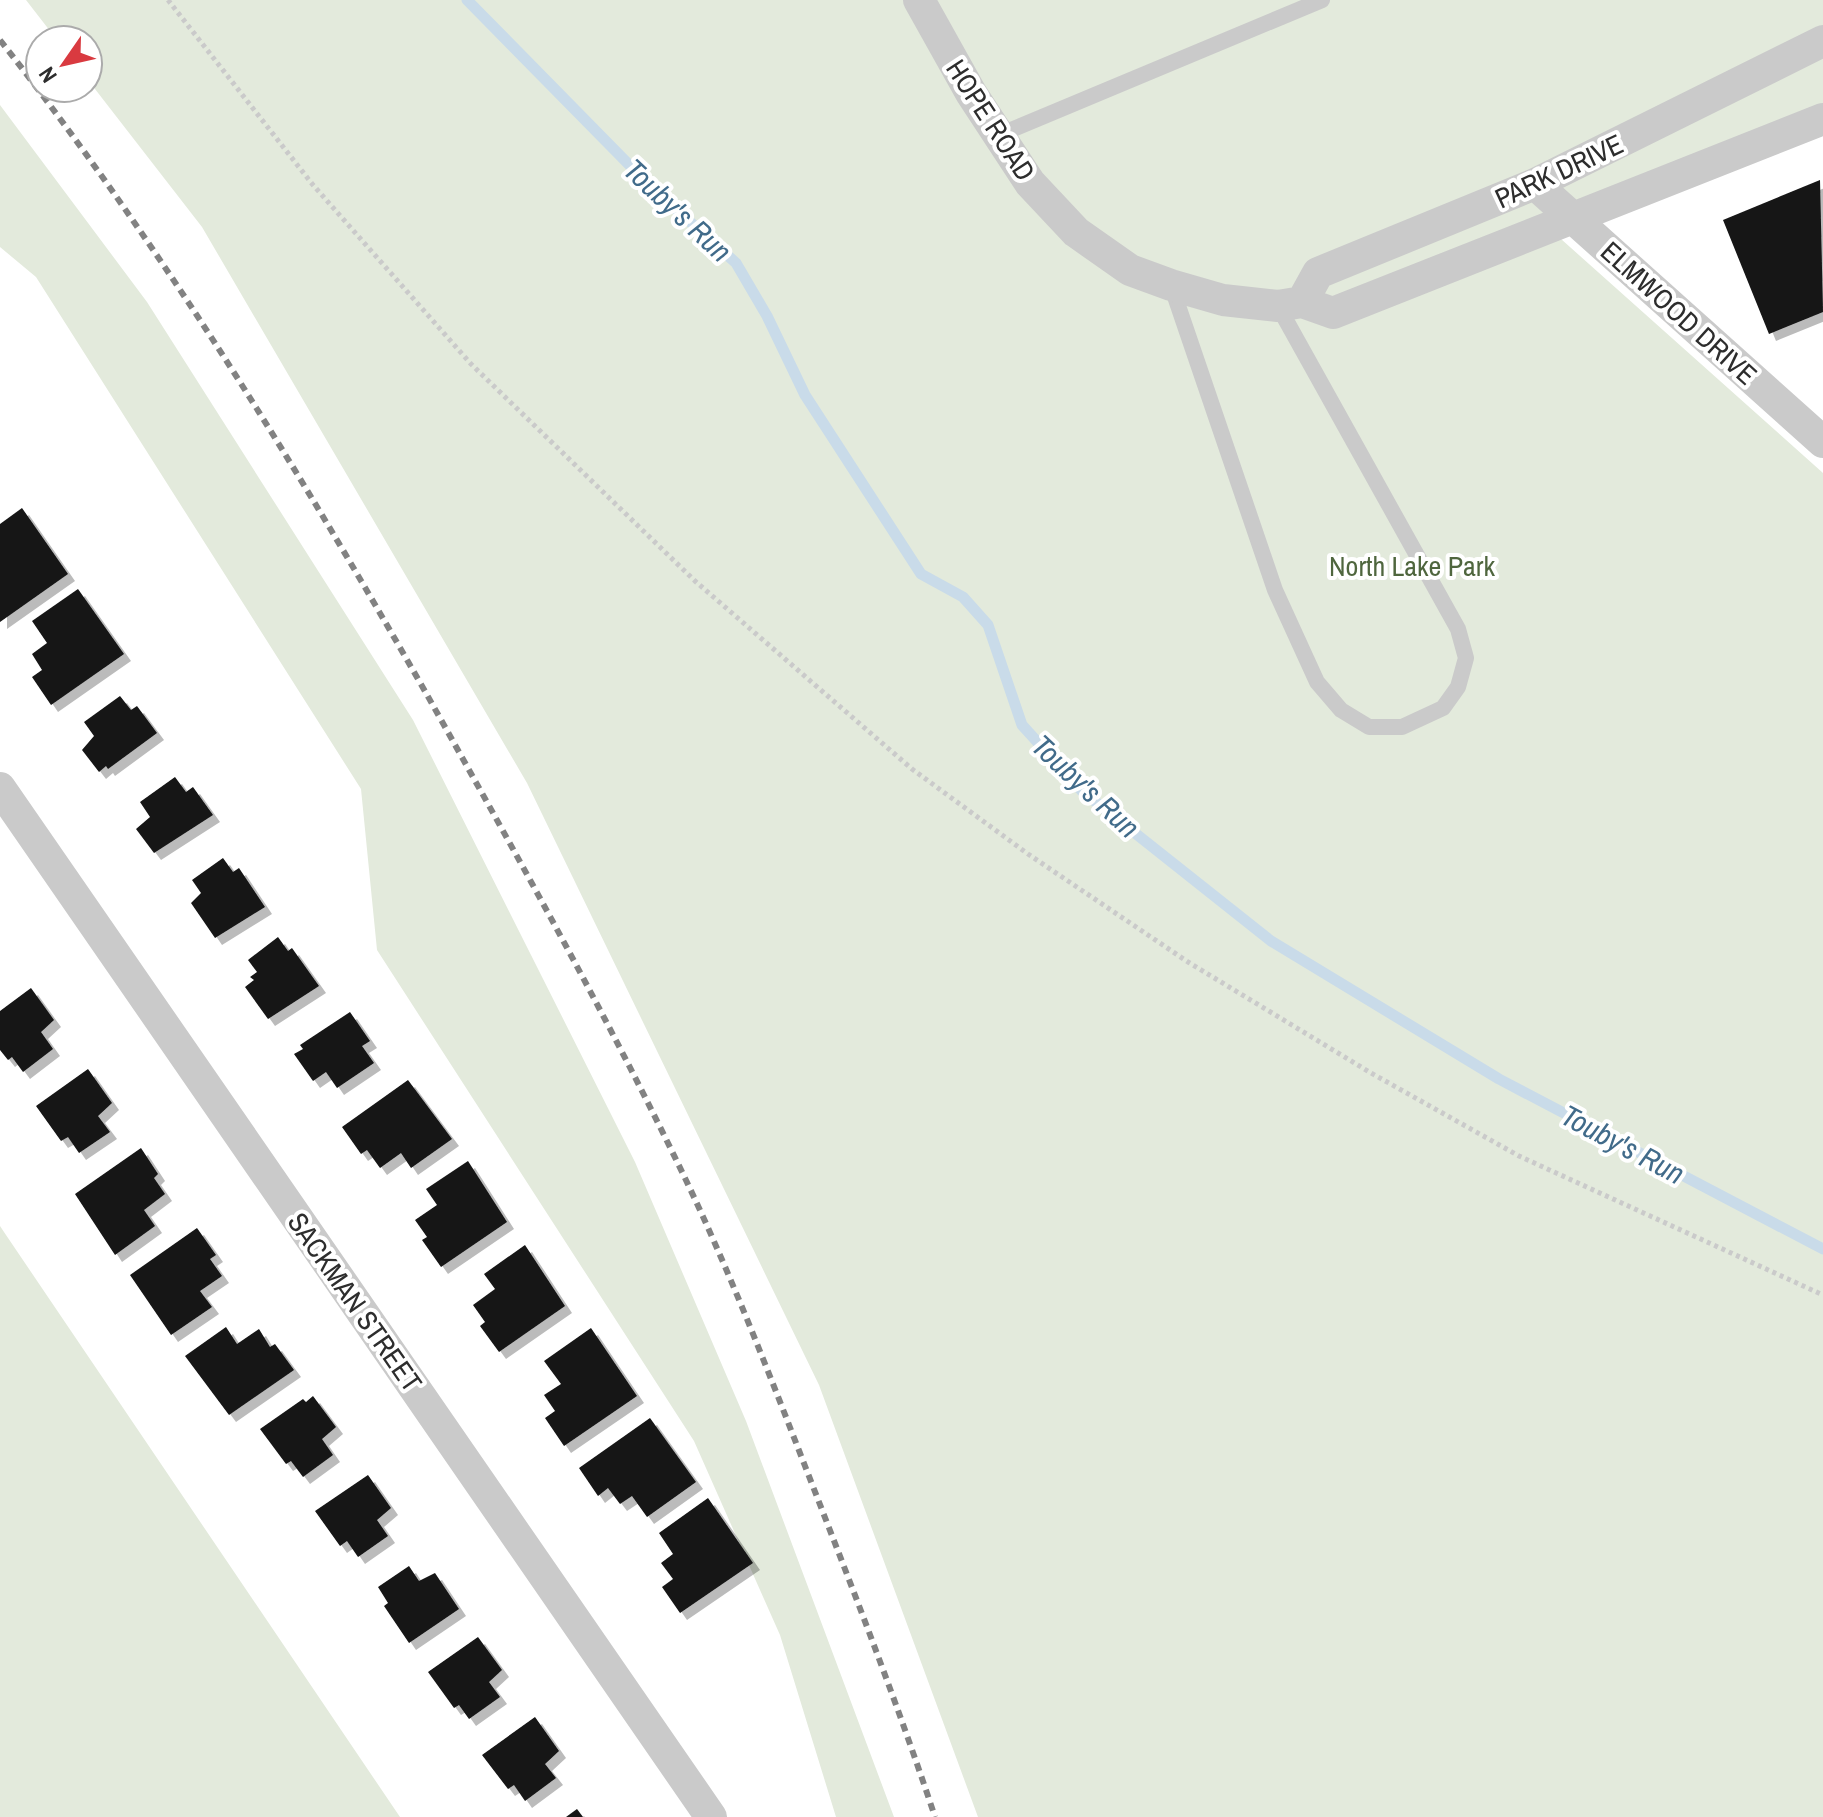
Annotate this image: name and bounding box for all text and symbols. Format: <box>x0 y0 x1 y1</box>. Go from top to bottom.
north arrow <box>24 24 104 104</box>
street label: HOPE ROAD <box>938 52 1044 188</box>
text: N <box>31 61 63 89</box>
street label: PARK DRIVE <box>1489 125 1629 217</box>
water label: Touby's Run <box>615 150 741 270</box>
street label: ELMWOOD DRIVE <box>1593 233 1765 393</box>
park label: North Lake Park <box>1329 547 1495 585</box>
water label: Touby's Run <box>1023 726 1149 846</box>
water label: Touby's Run <box>1554 1095 1692 1193</box>
street label: SACKMAN STREET <box>279 1205 431 1399</box>

